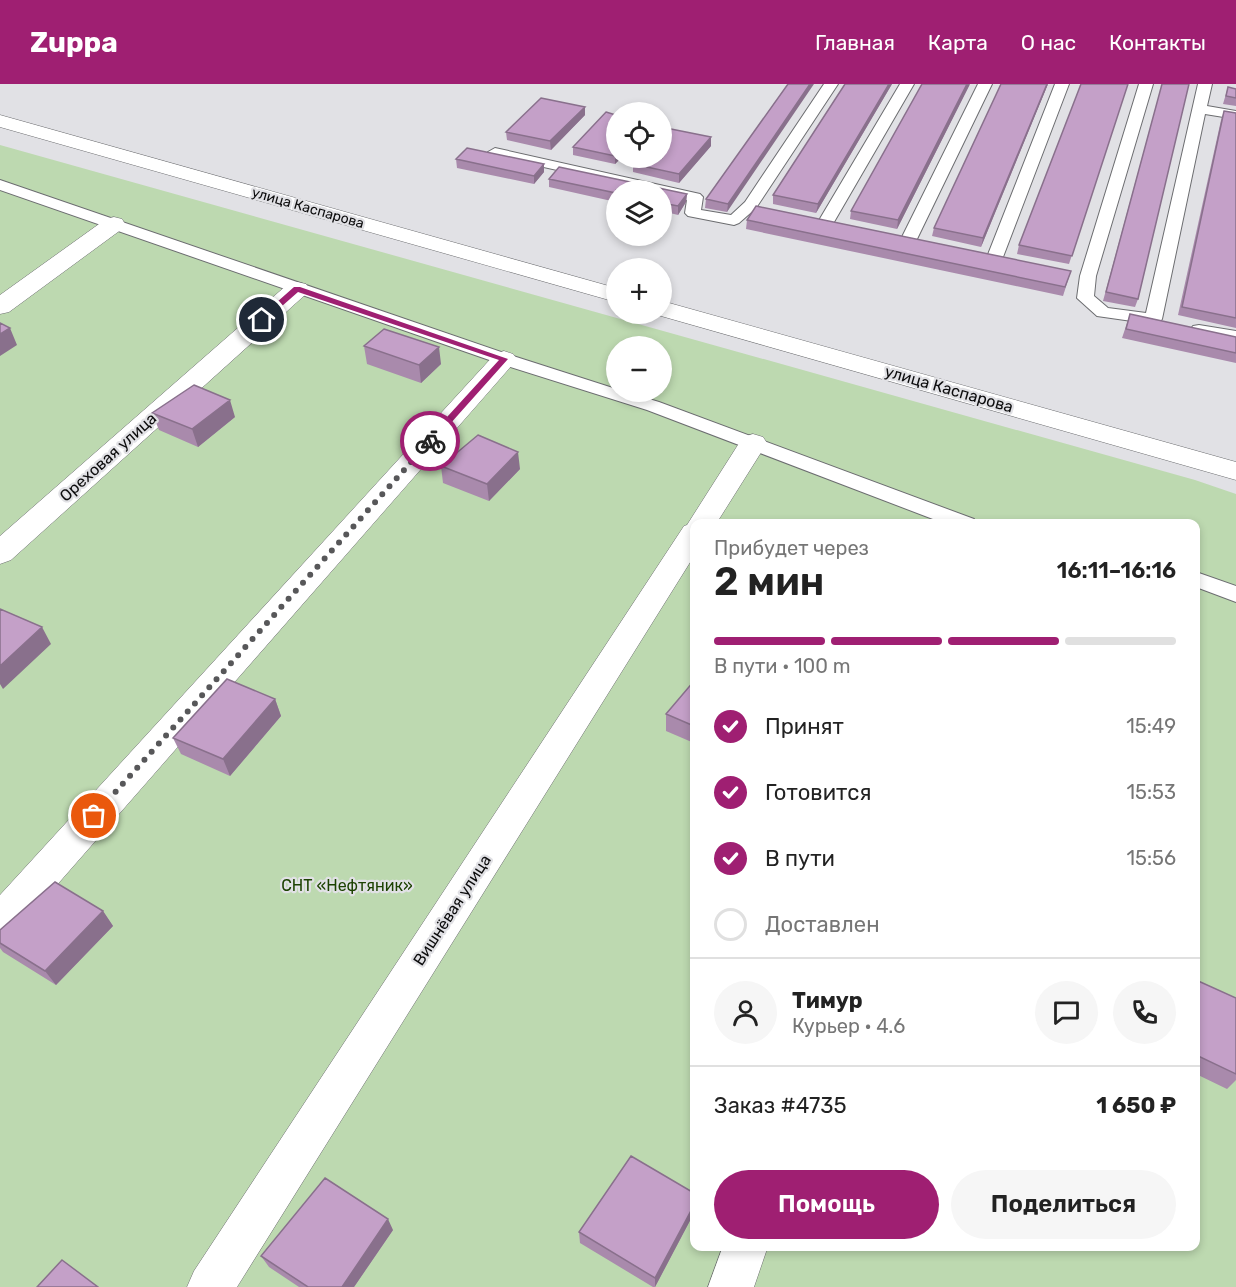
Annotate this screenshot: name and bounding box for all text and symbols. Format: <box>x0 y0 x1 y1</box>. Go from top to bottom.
text: Zuppa <box>30 26 118 59</box>
text: Главная <box>815 30 895 55</box>
text: Карта <box>928 30 988 55</box>
text: О нас <box>1021 30 1076 55</box>
text: Контакты <box>1109 30 1206 55</box>
map controls <box>606 102 672 402</box>
button: locate <box>606 102 672 168</box>
button: layers <box>606 180 672 246</box>
street label: улица Каспарова <box>250 184 366 232</box>
button: + <box>606 258 672 324</box>
pin <box>236 294 287 345</box>
icon: home <box>245 303 278 336</box>
button: − <box>606 336 672 402</box>
street label: улица Каспарова <box>883 362 1015 416</box>
street label: Ореховая улица <box>56 409 160 505</box>
courier <box>400 411 460 471</box>
icon: bike <box>414 425 447 458</box>
text: Прибудет через <box>714 536 869 560</box>
text: 16:11–16:16 <box>1057 557 1176 584</box>
text: 2 мин <box>714 559 824 605</box>
text: В пути · 100 m <box>714 654 851 678</box>
icon: check <box>714 710 747 743</box>
text: Принят <box>765 713 844 740</box>
text: 15:49 <box>1126 714 1176 738</box>
icon: check <box>714 776 747 809</box>
text: Готовится <box>765 779 871 806</box>
text: 15:53 <box>1127 780 1176 804</box>
pin <box>68 790 119 841</box>
icon: bag <box>77 799 110 832</box>
icon: check <box>714 842 747 875</box>
text: В пути <box>765 845 835 872</box>
text: 15:56 <box>1127 846 1176 870</box>
street label: Вишнёвая улица <box>409 851 495 969</box>
park label: СНТ «Нефтяник» <box>281 876 413 895</box>
text: Доставлен <box>765 911 880 938</box>
button: person <box>714 981 777 1044</box>
button: chat <box>1035 981 1098 1044</box>
button: phone <box>1113 981 1176 1044</box>
text: Тимур <box>792 987 863 1014</box>
text: Курьер · 4.6 <box>792 1014 905 1038</box>
text: Заказ #4735 <box>714 1092 847 1119</box>
text: 1 650 ₽ <box>1096 1092 1176 1119</box>
button: Помощь <box>714 1170 939 1239</box>
button: Поделиться <box>951 1170 1176 1239</box>

